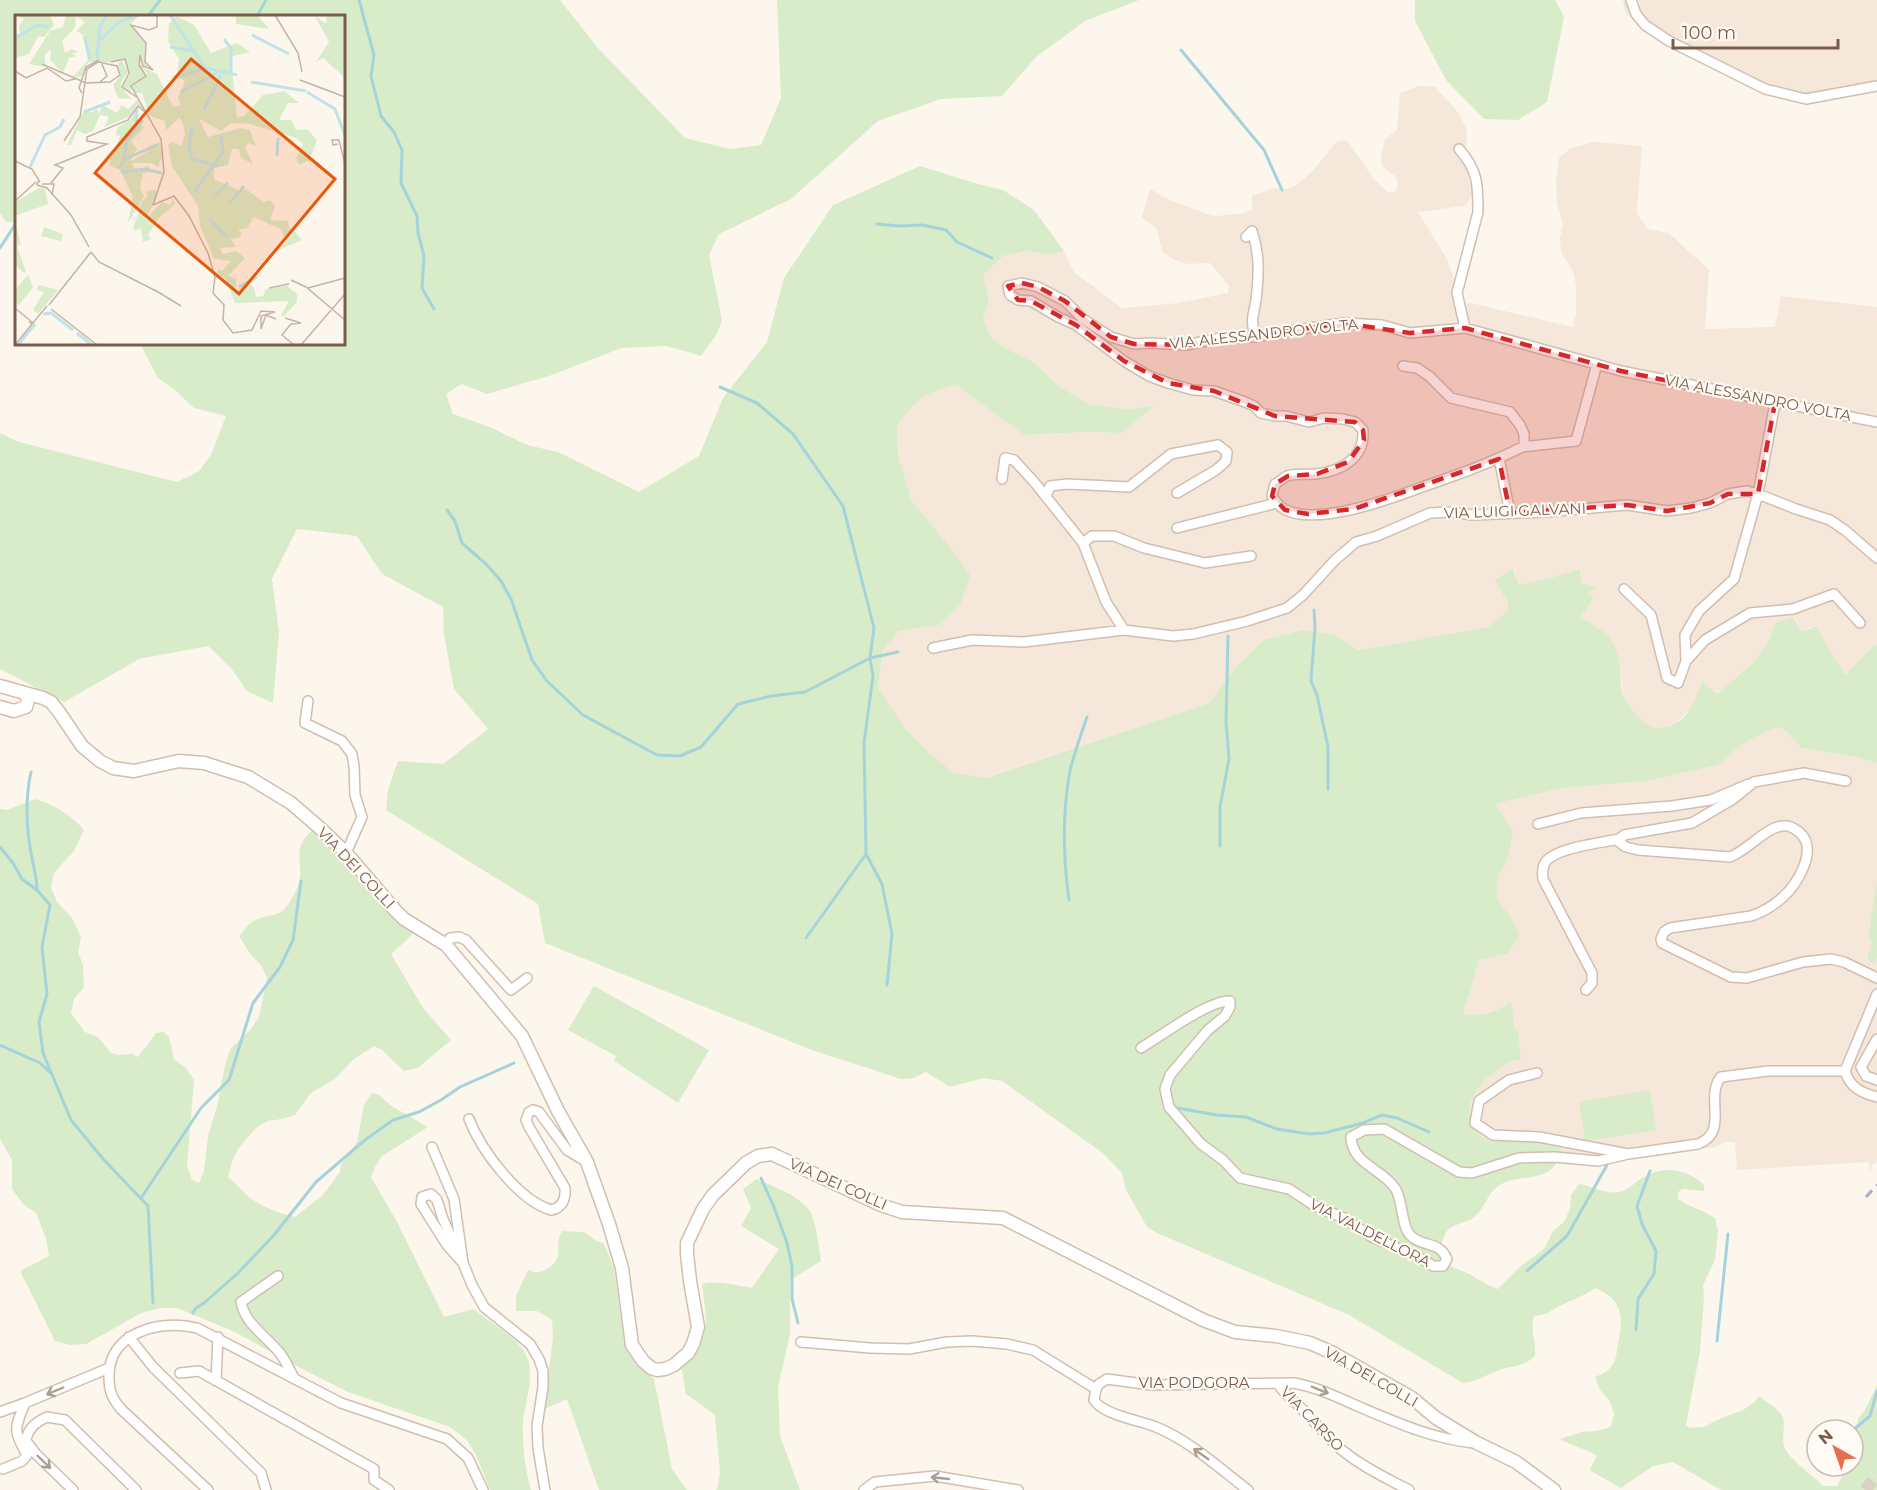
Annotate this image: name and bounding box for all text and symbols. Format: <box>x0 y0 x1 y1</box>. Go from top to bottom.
scale bar <box>1673 12 1838 50</box>
inset map <box>15 15 345 345</box>
text: 100 m <box>1682 22 1736 44</box>
street label: VIA ALESSANDRO VOLTA <box>1169 314 1359 353</box>
street label: VIA ALESSANDRO VOLTA <box>1663 370 1853 425</box>
street label: VIA LUIGI GALVANI <box>1444 499 1586 522</box>
street label: VIA DEI COLLI <box>314 823 399 913</box>
street label: VIA DEI COLLI <box>786 1153 890 1214</box>
street label: VIA VALDELLORA <box>1307 1194 1434 1271</box>
street label: VIA DEI COLLI <box>1321 1342 1422 1411</box>
street label: VIA PODGORA <box>1139 1373 1250 1392</box>
street label: VIA CARSO <box>1277 1382 1348 1455</box>
one-way arrow <box>1310 1385 1329 1396</box>
one-way arrow <box>46 1386 65 1397</box>
north arrow <box>1805 1418 1865 1478</box>
text: N <box>1815 1425 1837 1448</box>
one-way arrow <box>1194 1448 1210 1461</box>
one-way arrow <box>37 1454 52 1469</box>
one-way arrow <box>931 1472 950 1483</box>

